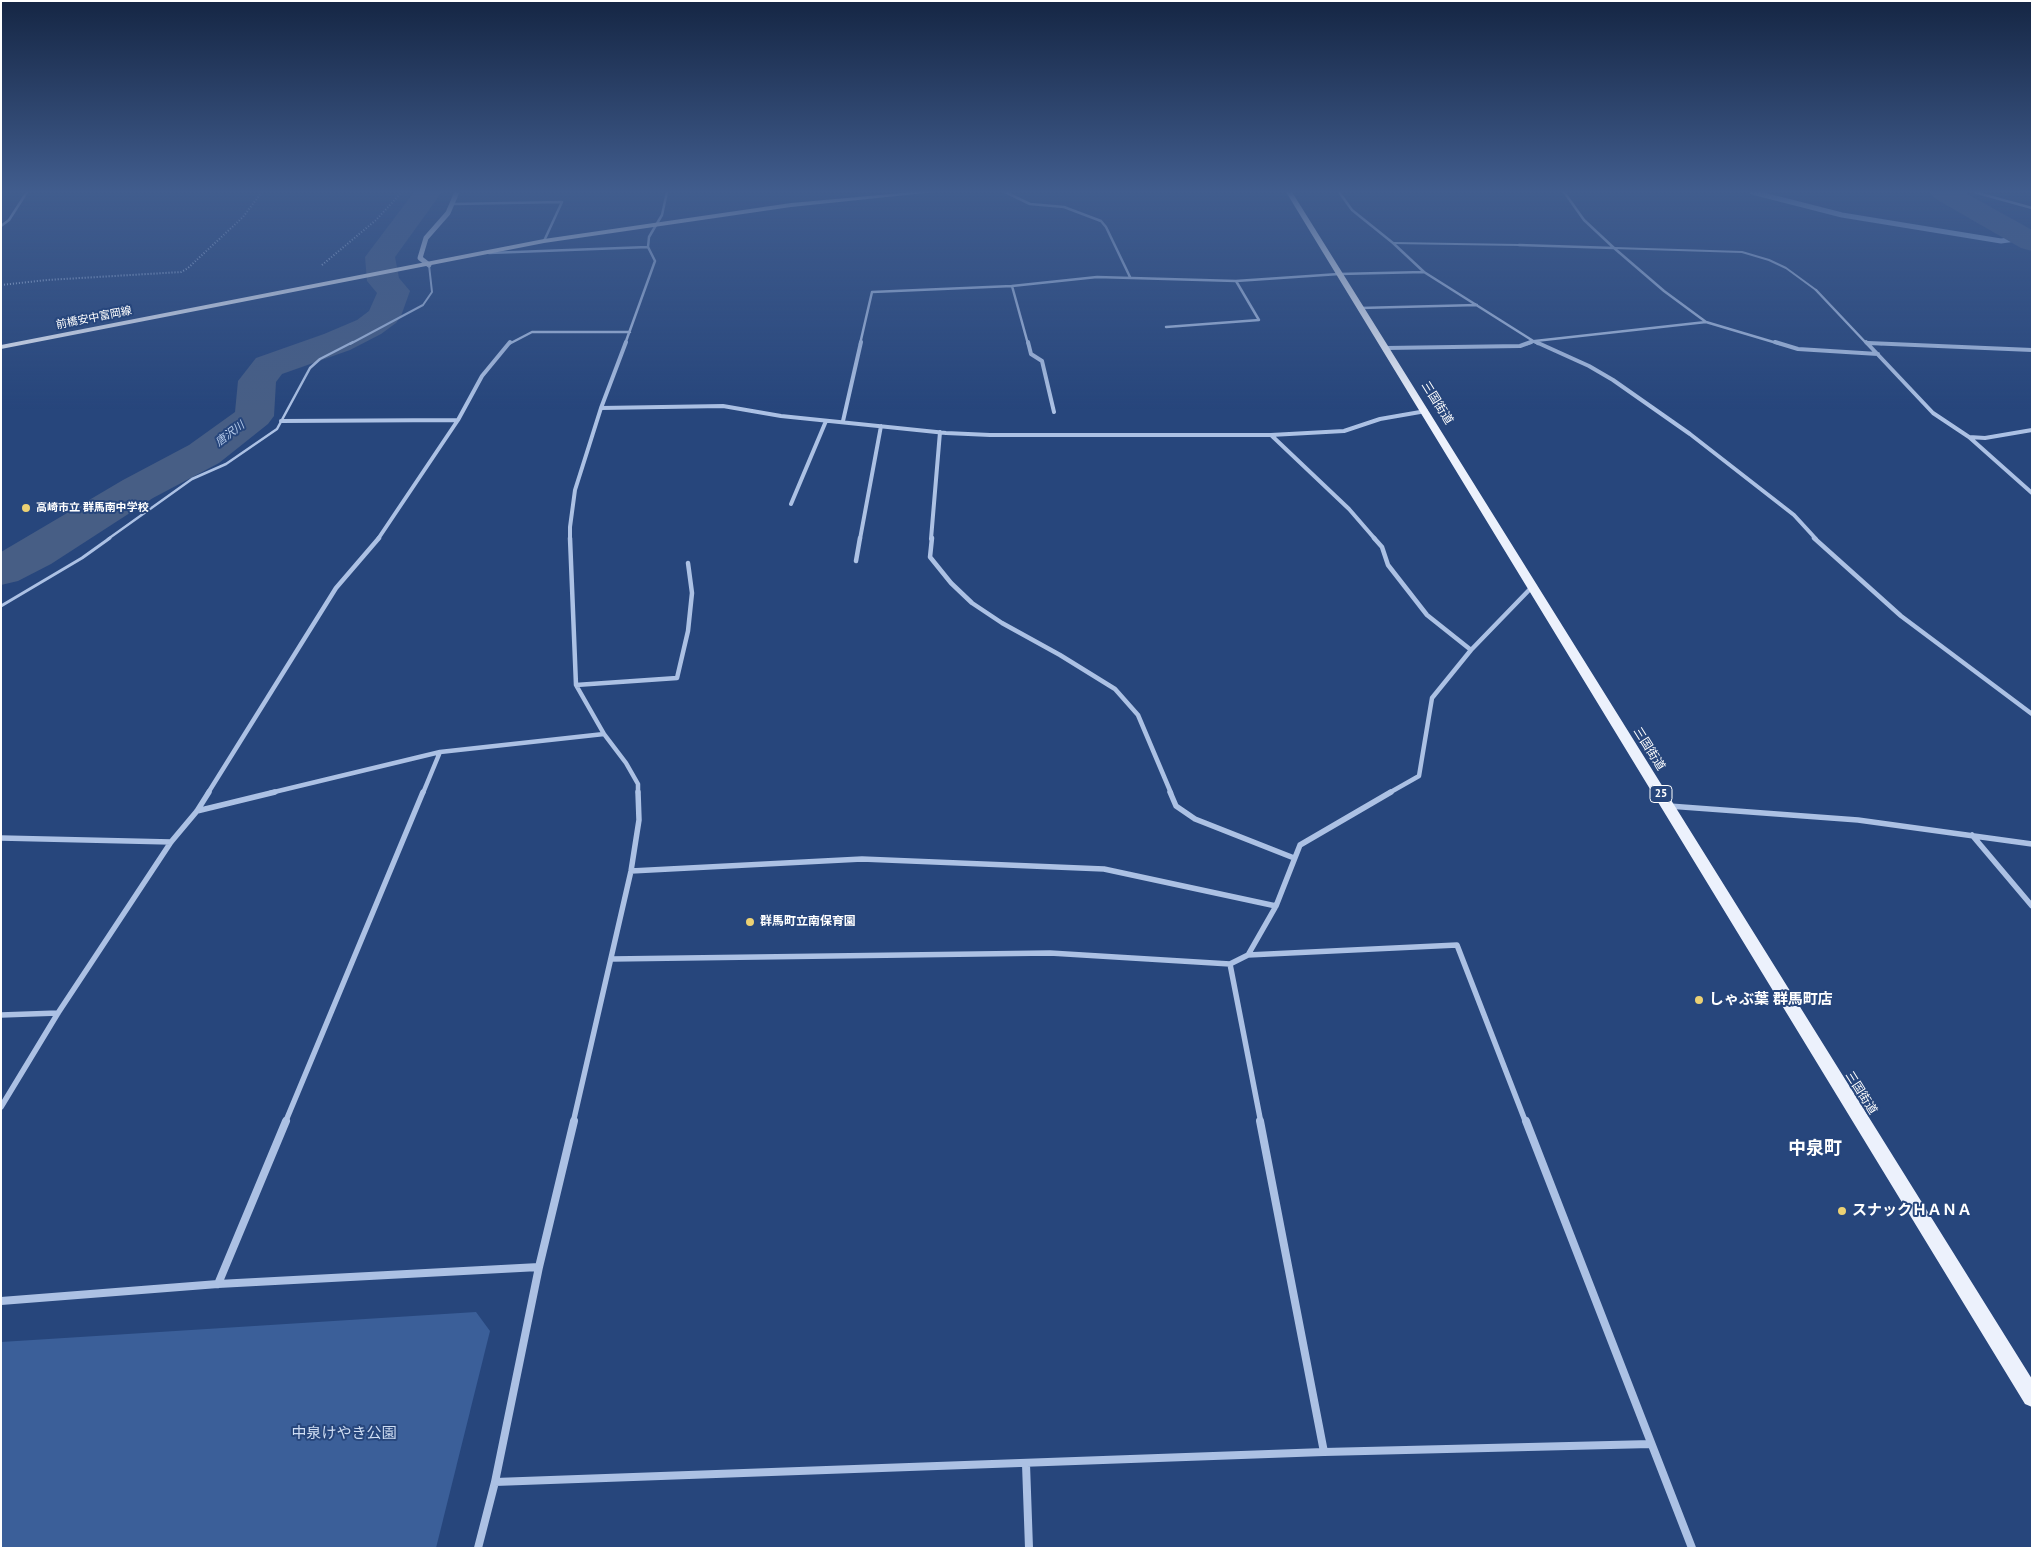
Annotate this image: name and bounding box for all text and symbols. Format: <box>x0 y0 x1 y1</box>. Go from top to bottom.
street label: 前橋安中富岡線 <box>55 304 133 332</box>
street label: 三国街道 <box>1418 379 1456 427</box>
water label: 唐沢川 <box>213 419 247 449</box>
place label: 高崎市立 群馬南中学校 <box>36 501 149 515</box>
marker: 高崎市立 群馬南中学校 <box>20 502 32 514</box>
street label: 三国街道 <box>1630 725 1668 773</box>
road number: 25 <box>1650 786 1672 802</box>
place label: 群馬町立南保育園 <box>760 915 856 929</box>
marker: 群馬町立南保育園 <box>744 916 756 928</box>
place label: しゃぶ葉 群馬町店 <box>1709 991 1833 1009</box>
marker: しゃぶ葉 群馬町店 <box>1693 994 1705 1006</box>
street label: 三国街道 <box>1842 1069 1880 1117</box>
district label: 中泉町 <box>1788 1138 1842 1160</box>
place label: スナックＨＡＮＡ <box>1852 1202 1972 1220</box>
marker: スナックＨＡＮＡ <box>1836 1205 1848 1217</box>
park label: 中泉けやき公園 <box>292 1425 396 1443</box>

